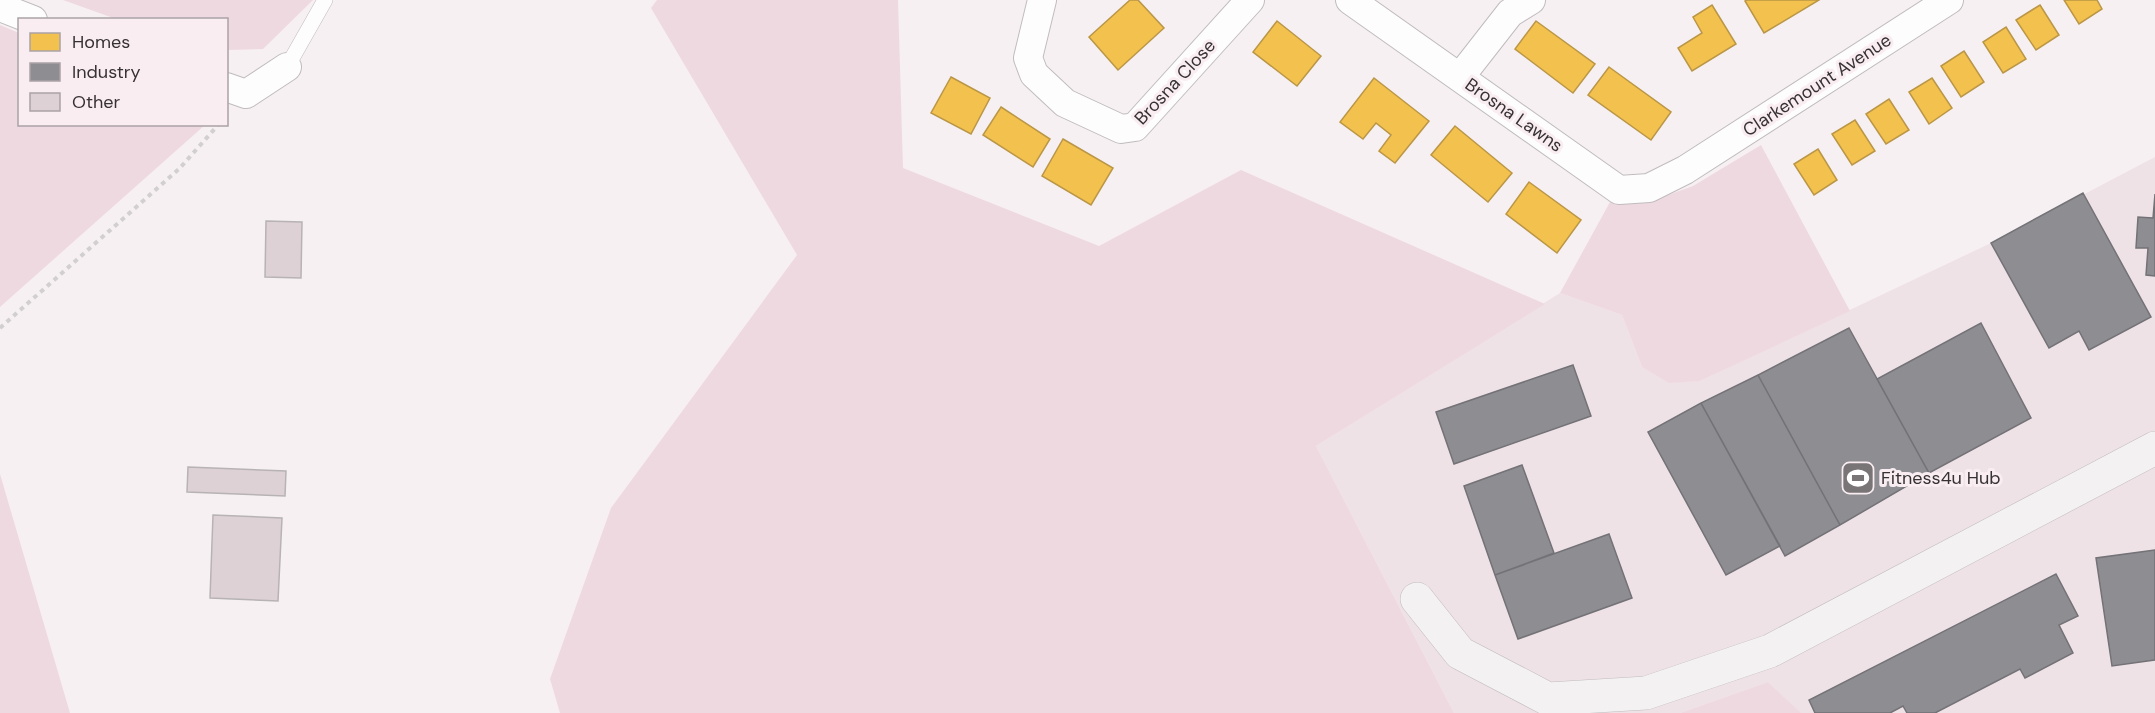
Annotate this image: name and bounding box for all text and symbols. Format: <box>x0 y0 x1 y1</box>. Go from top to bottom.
legend <box>18 18 228 126</box>
street label: Clarkemount Avenue <box>1738 28 1896 142</box>
text: Homes <box>72 30 130 54</box>
street label: Brosna Close <box>1129 34 1221 130</box>
text: Industry <box>72 60 141 84</box>
street label: Brosna Lawns <box>1460 72 1568 158</box>
text: Other <box>72 90 121 114</box>
sports icon: Fitness4u Hub <box>1840 460 1876 496</box>
place label: Fitness4u Hub <box>1881 466 2001 490</box>

